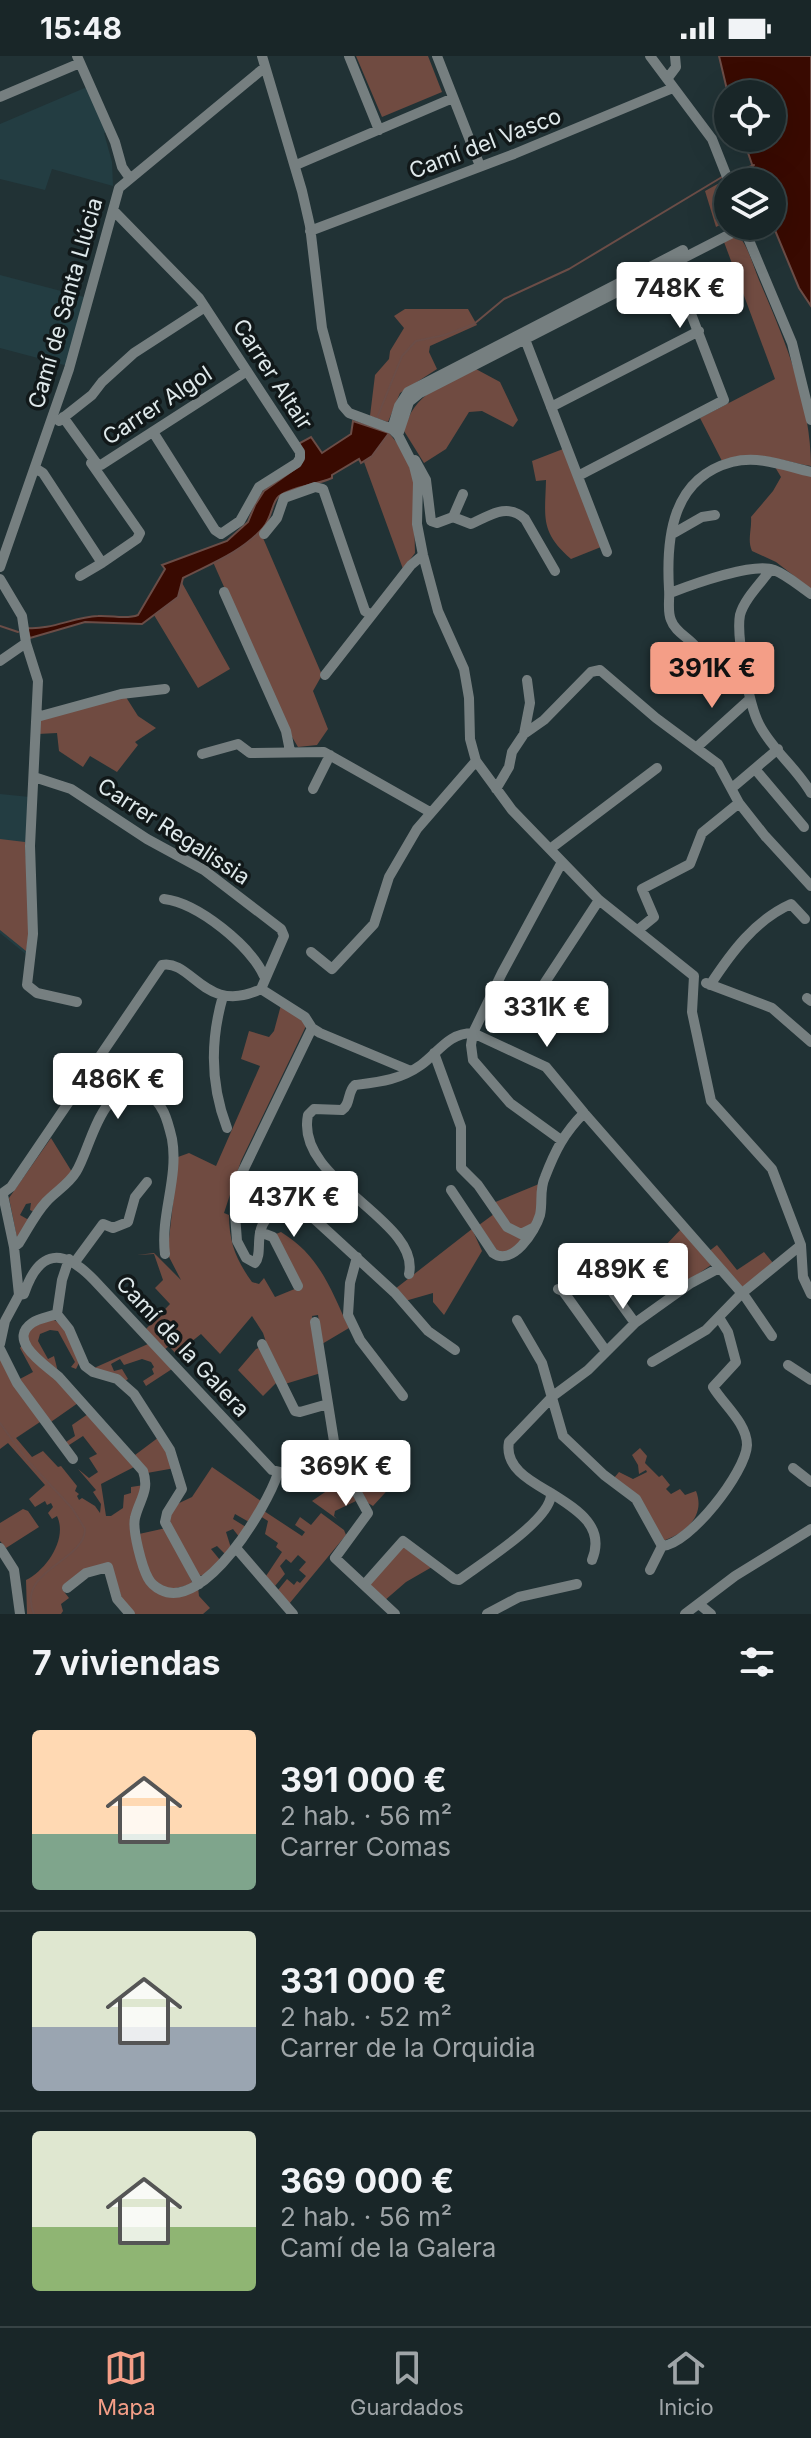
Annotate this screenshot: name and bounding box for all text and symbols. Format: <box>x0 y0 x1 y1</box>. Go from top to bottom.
text: 15:48 <box>40 10 122 46</box>
map controls <box>714 80 786 240</box>
button: locate <box>714 80 786 152</box>
street label: Camí del Vasco <box>405 102 565 184</box>
button: layers <box>714 168 786 240</box>
street label: Camí de Santa Llúcia <box>22 195 108 411</box>
pin: 748K € <box>615 262 745 330</box>
text: 748K € <box>635 272 725 303</box>
street label: Carrer Altair <box>228 314 318 434</box>
street label: Carrer Algol <box>98 360 216 450</box>
pin: 391K € <box>647 642 777 710</box>
text: 391K € <box>668 652 756 683</box>
street label: Carrer Regalissia <box>93 772 255 890</box>
pin: 331K € <box>482 981 612 1049</box>
text: 331K € <box>503 991 591 1022</box>
pin: 486K € <box>53 1053 183 1121</box>
text: 486K € <box>71 1063 165 1094</box>
pin: 437K € <box>229 1171 359 1239</box>
text: 437K € <box>248 1181 340 1212</box>
pin: 489K € <box>558 1243 688 1311</box>
text: 489K € <box>576 1253 670 1284</box>
street label: Camí de la Galera <box>111 1270 255 1422</box>
pin: 369K € <box>281 1440 411 1508</box>
text: 369K € <box>299 1450 393 1481</box>
icon: filters <box>735 1640 779 1684</box>
text: 7 viviendas <box>32 1642 221 1683</box>
text: 391 000 € <box>280 1759 447 1800</box>
icon: home <box>96 1762 192 1858</box>
text: 2 hab. · 56 m² <box>280 1800 452 1831</box>
text: Carrer Comas <box>280 1831 451 1862</box>
text: 331 000 € <box>280 1960 447 2001</box>
icon: home <box>96 1963 192 2059</box>
text: 2 hab. · 52 m² <box>280 2001 452 2032</box>
text: Carrer de la Orquidia <box>280 2032 536 2063</box>
text: 369 000 € <box>280 2160 454 2201</box>
icon: home <box>96 2163 192 2259</box>
text: 2 hab. · 56 m² <box>280 2201 452 2232</box>
text: Camí de la Galera <box>280 2232 496 2263</box>
tab: Mapa <box>97 2346 156 2420</box>
tab: Guardados <box>350 2346 464 2420</box>
tab: Inicio <box>658 2346 714 2420</box>

